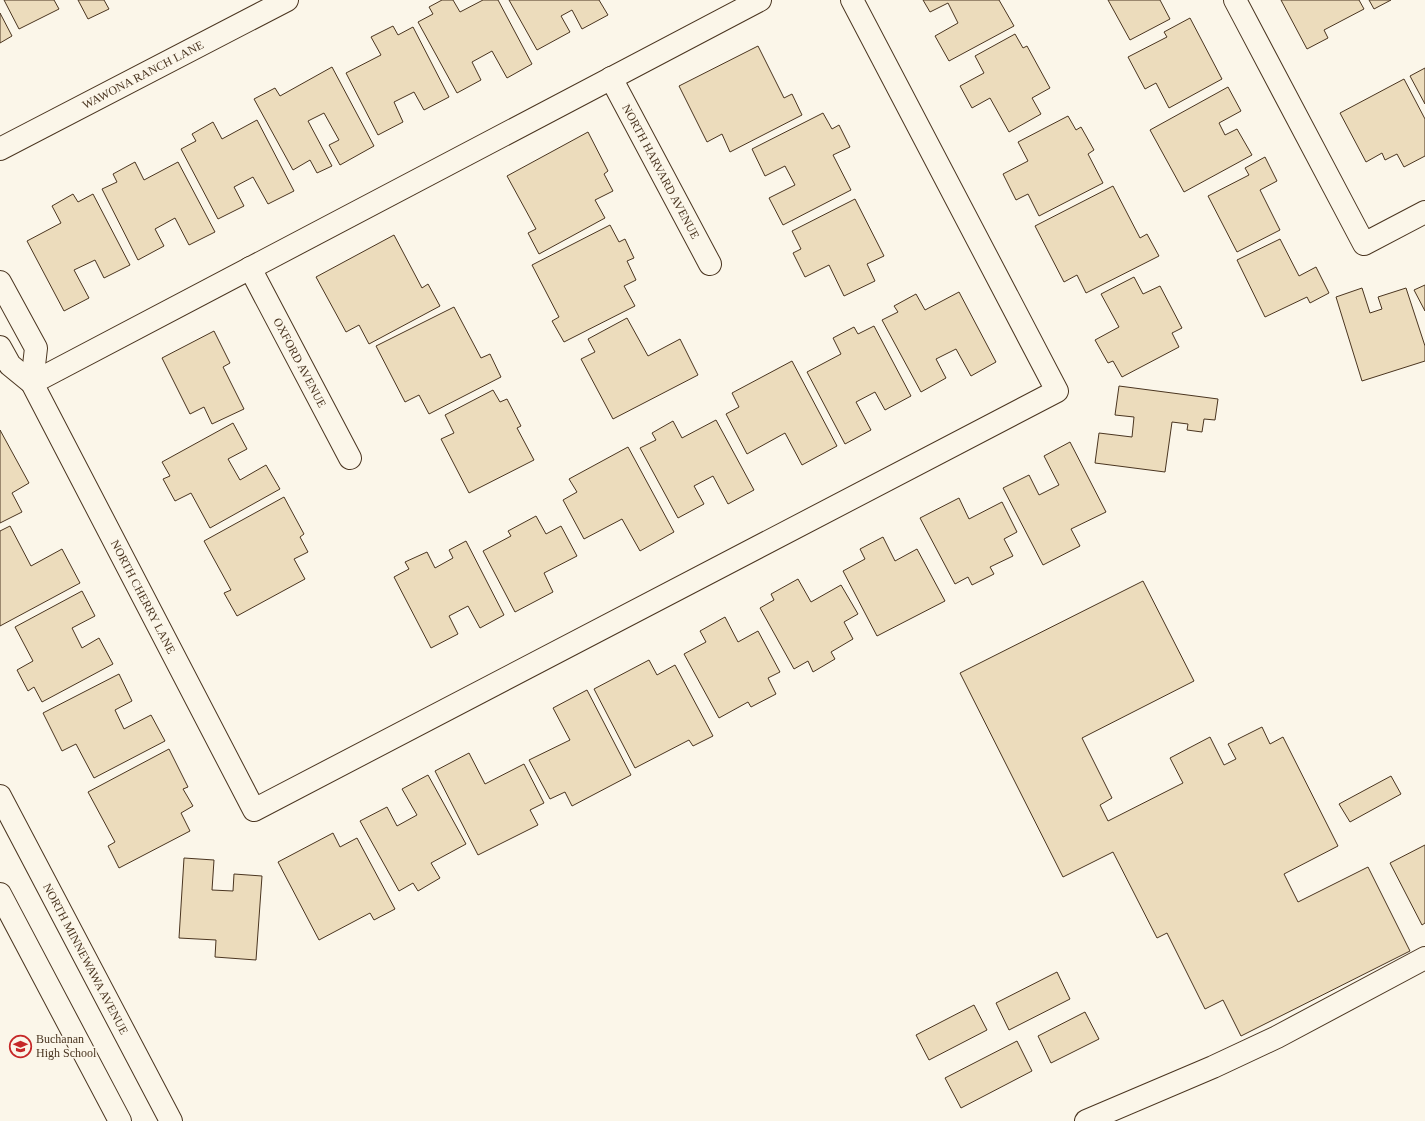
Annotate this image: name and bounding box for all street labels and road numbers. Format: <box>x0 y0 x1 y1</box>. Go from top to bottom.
street label: WAWONA RANCH LANE <box>80 38 206 112</box>
street label: NORTH HARVARD AVENUE <box>619 102 702 241</box>
street label: OXFORD AVENUE <box>270 315 329 410</box>
street label: NORTH CHERRY LANE <box>108 538 179 656</box>
street label: NORTH MINNEWAWA AVENUE <box>40 881 131 1037</box>

